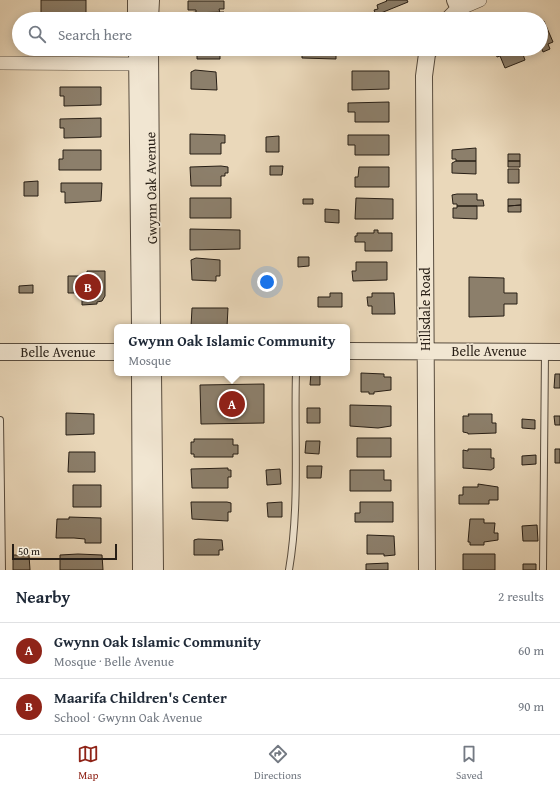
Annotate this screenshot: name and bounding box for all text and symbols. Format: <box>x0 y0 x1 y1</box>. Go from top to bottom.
search box <box>12 12 548 56</box>
icon: search <box>26 23 48 45</box>
text: Search here <box>58 24 132 45</box>
street label: Gwynn Oak Avenue <box>140 131 162 244</box>
street label: Hillsdale Road <box>415 267 435 351</box>
pin: B <box>75 272 101 302</box>
your location <box>257 272 277 292</box>
popup <box>114 324 350 376</box>
text: Gwynn Oak Islamic Community <box>129 330 335 351</box>
street label: Belle Avenue <box>451 341 527 361</box>
street label: Belle Avenue <box>20 342 96 362</box>
text: Mosque <box>129 351 171 370</box>
pin: A <box>219 389 245 419</box>
scale bar <box>12 542 117 561</box>
text: 50 m <box>18 543 40 559</box>
text: Nearby <box>16 584 70 609</box>
text: 2 results <box>498 587 544 606</box>
text: Gwynn Oak Islamic Community <box>54 631 261 652</box>
text: A <box>25 641 33 660</box>
text: 60 m <box>518 641 544 660</box>
text: Mosque · Belle Avenue <box>54 652 174 671</box>
text: Maarifa Children's Center <box>54 687 227 708</box>
text: B <box>25 697 33 716</box>
text: 90 m <box>518 697 544 716</box>
text: School · Gwynn Oak Avenue <box>54 708 202 727</box>
tab: Map <box>77 743 99 783</box>
tab: Directions <box>254 743 301 783</box>
tab: Saved <box>456 743 483 783</box>

